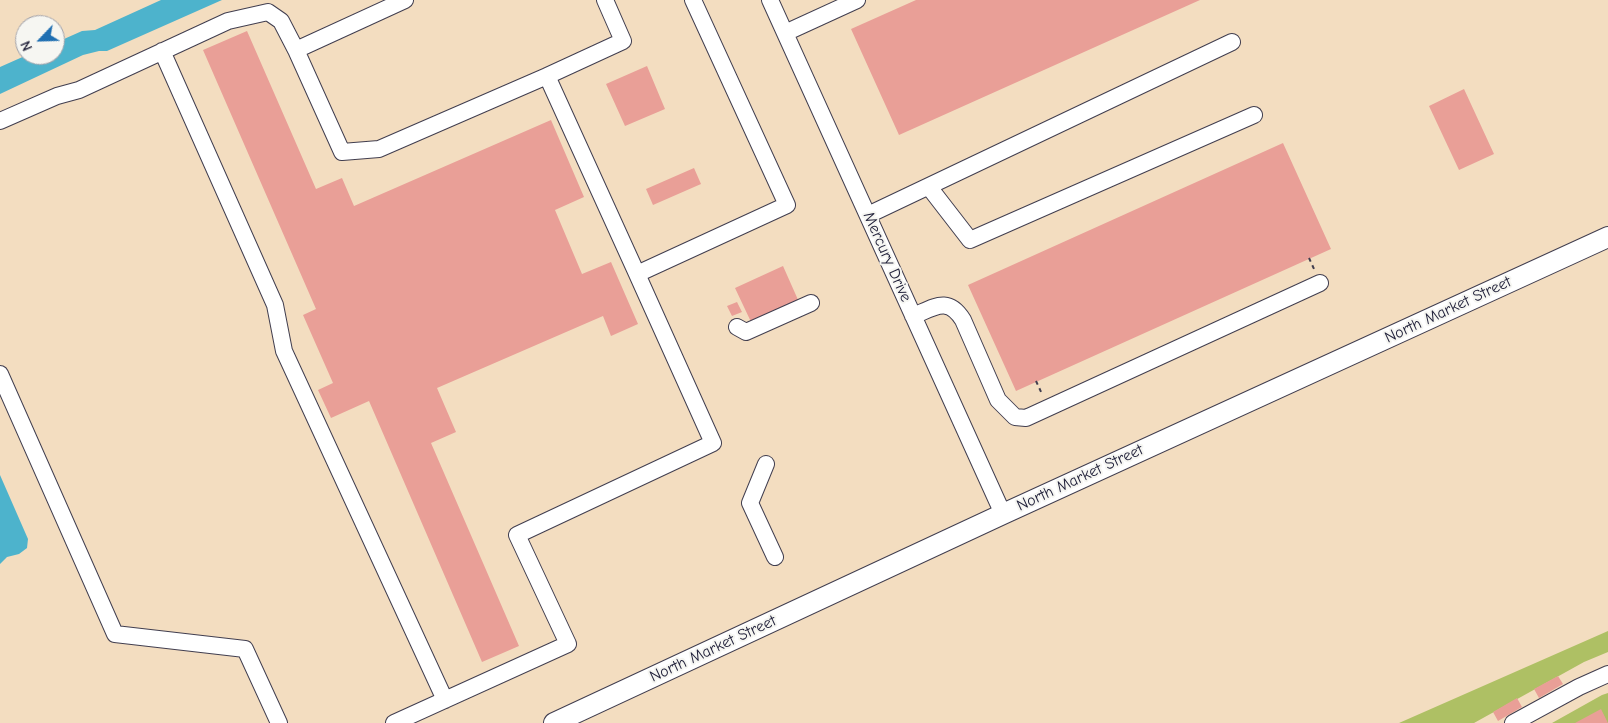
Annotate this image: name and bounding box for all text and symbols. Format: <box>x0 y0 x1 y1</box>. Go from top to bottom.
north arrow <box>15 15 65 65</box>
text: N <box>17 38 36 54</box>
street label: Mercury Drive <box>859 209 915 305</box>
street label: North Market Street <box>1382 272 1514 348</box>
street label: North Market Street <box>1014 440 1146 516</box>
street label: North Market Street <box>647 611 779 687</box>

